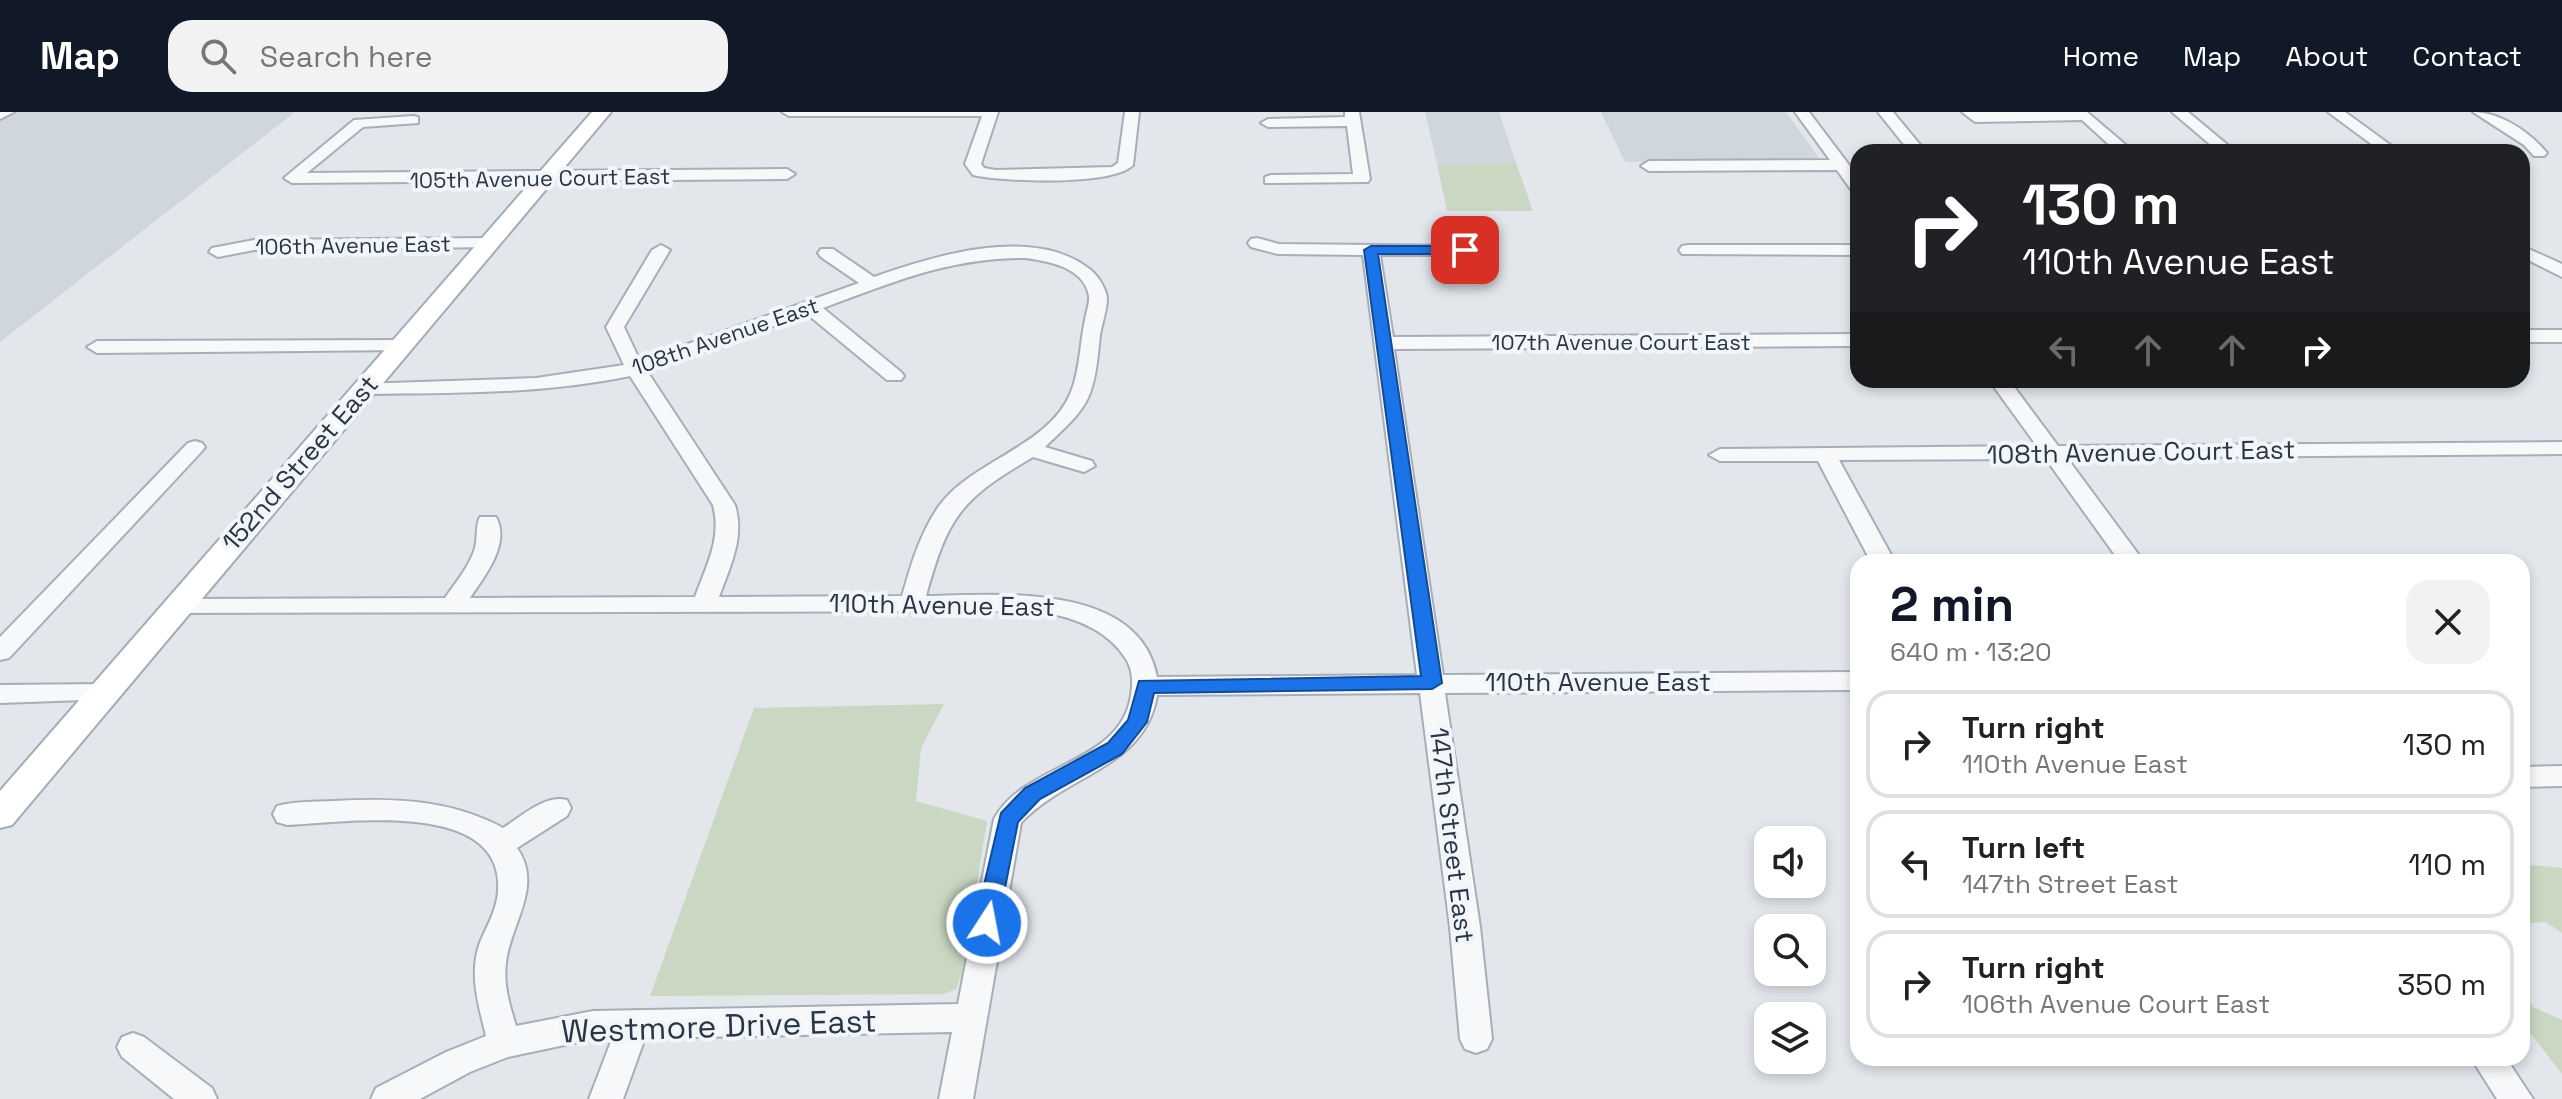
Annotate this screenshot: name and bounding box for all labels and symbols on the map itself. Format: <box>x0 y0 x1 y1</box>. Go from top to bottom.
street label: 105th Avenue Court East <box>410 162 670 194</box>
pin <box>1431 216 1499 284</box>
street label: 106th Avenue East <box>255 229 451 261</box>
street label: 108th Avenue East <box>628 291 822 381</box>
street label: 107th Avenue Court East <box>1491 328 1751 356</box>
street label: 152nd Street East <box>214 368 386 558</box>
street label: 108th Avenue Court East <box>1987 432 2295 472</box>
street label: 110th Avenue East <box>829 586 1055 624</box>
street label: 110th Avenue East <box>1485 665 1711 699</box>
street label: 147th Street East <box>1422 725 1482 945</box>
position arrow <box>945 881 1029 965</box>
street label: Westmore Drive East <box>560 1000 878 1052</box>

